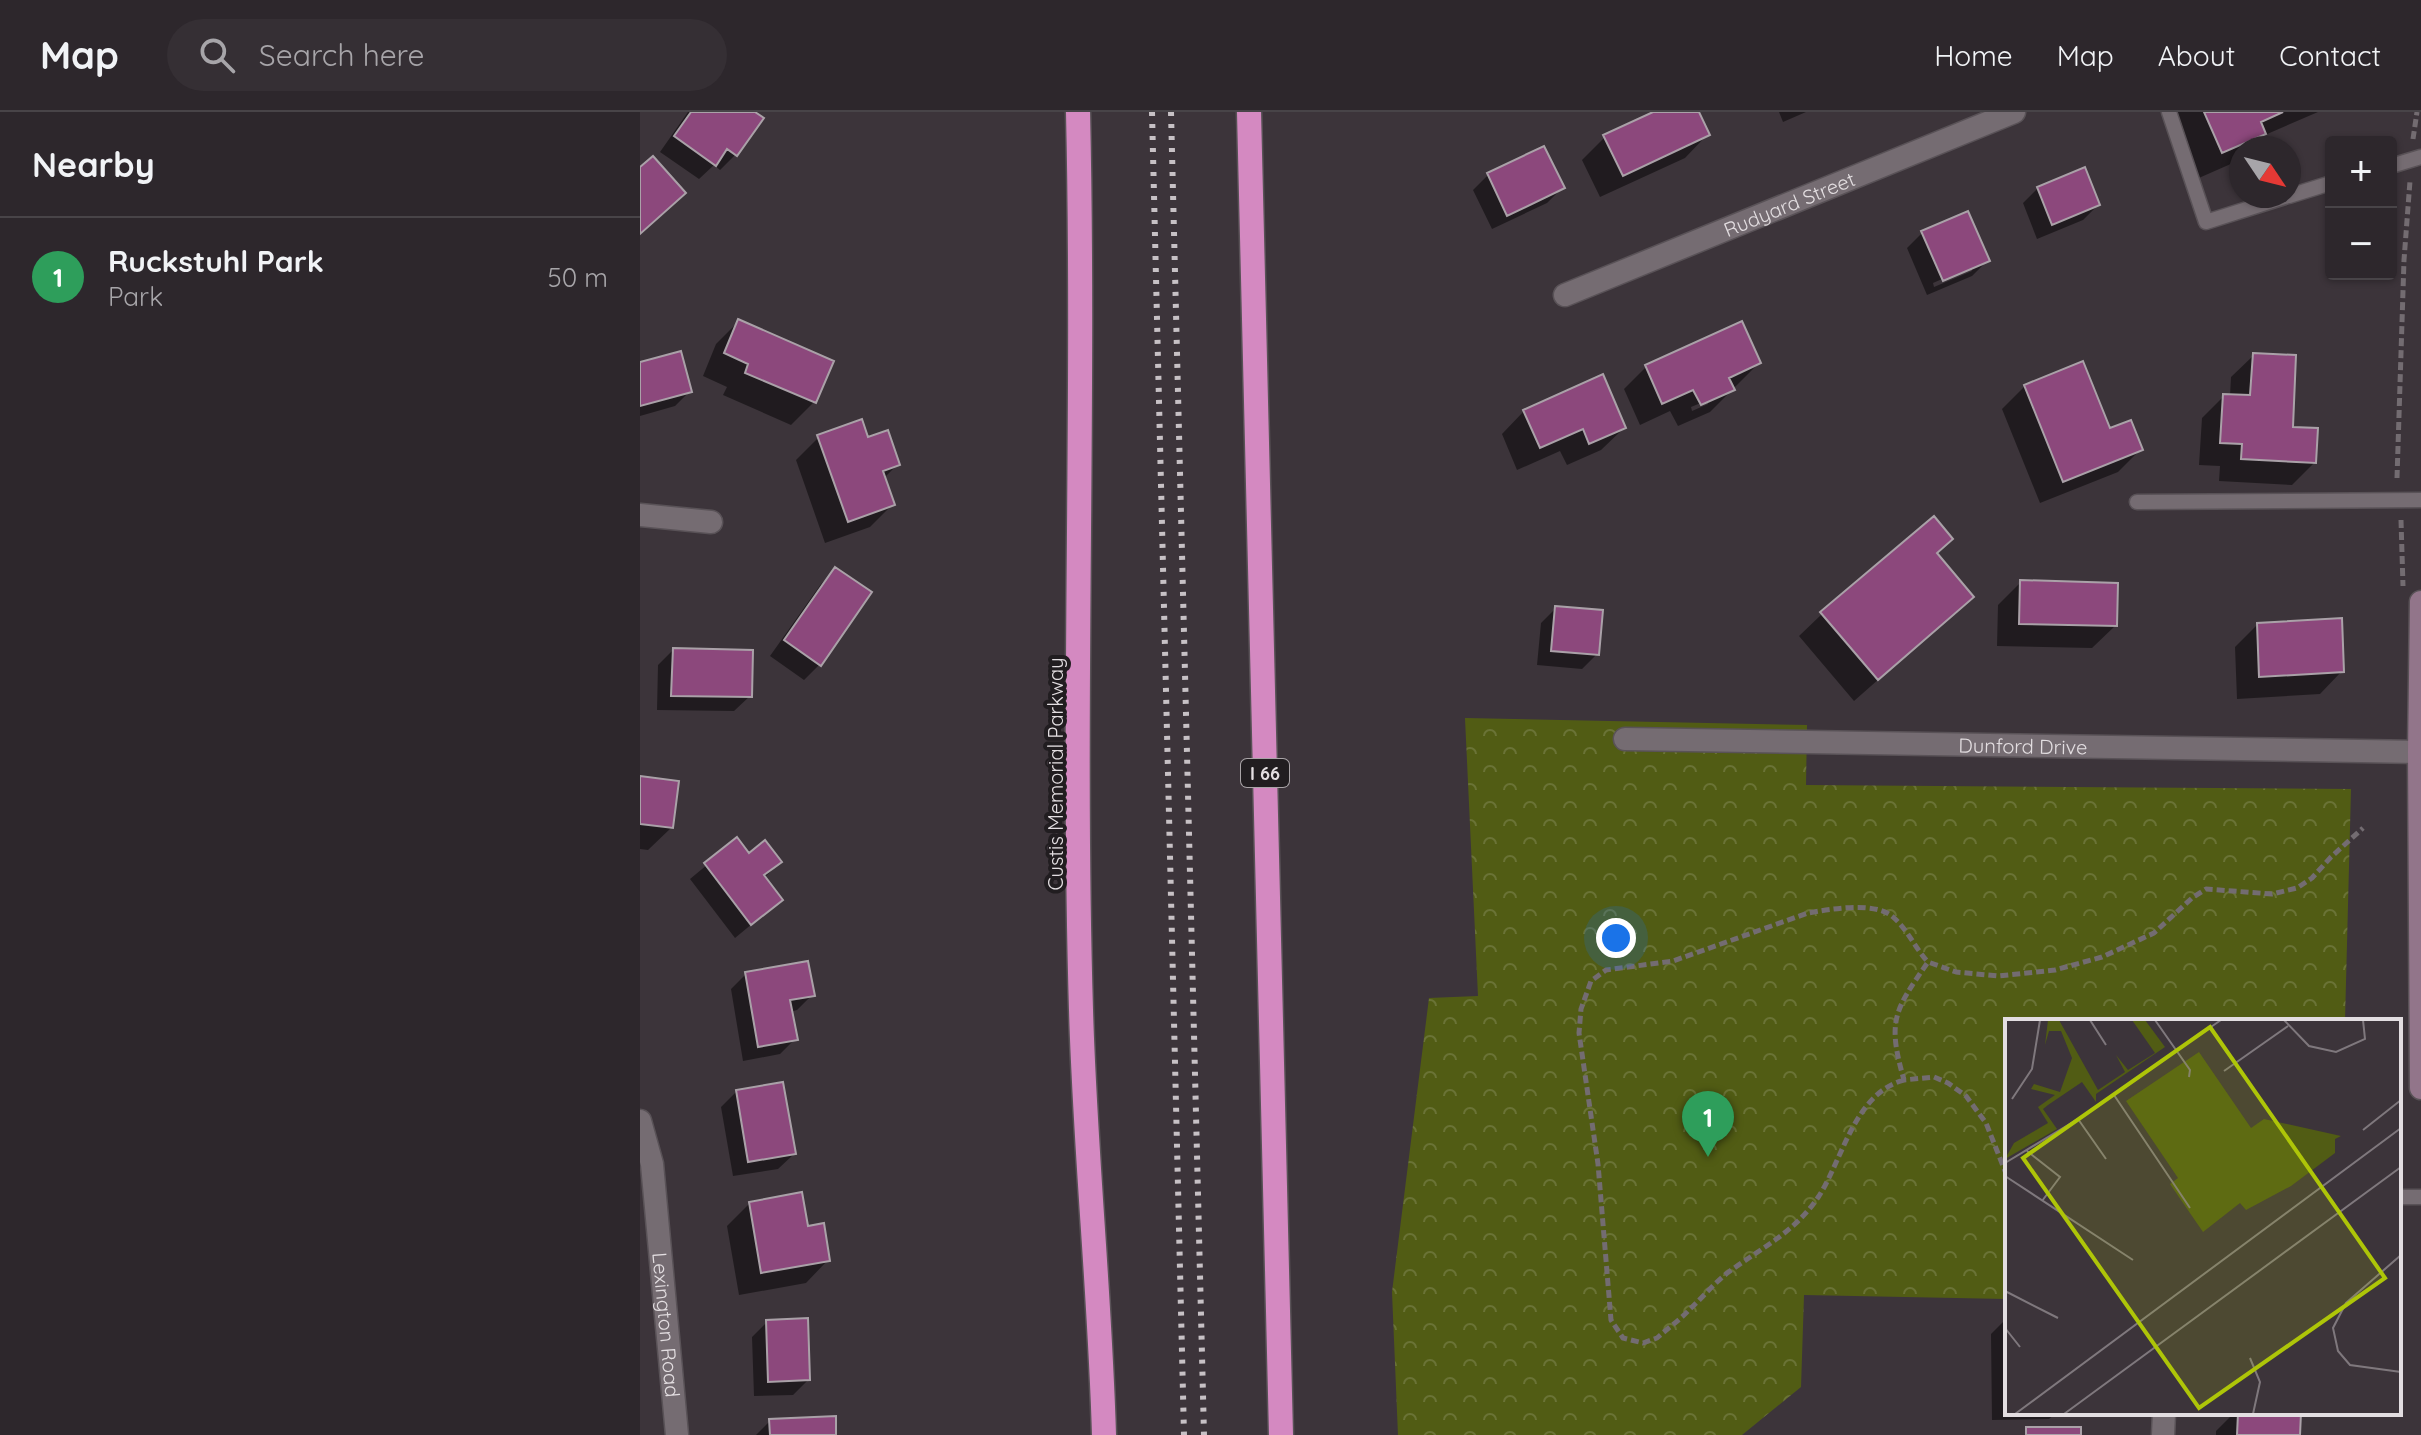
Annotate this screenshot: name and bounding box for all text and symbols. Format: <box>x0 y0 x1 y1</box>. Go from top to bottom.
search box <box>167 19 727 91</box>
text: Map <box>40 31 119 79</box>
icon: search <box>195 33 239 77</box>
text: Search here <box>259 36 424 74</box>
text: Home <box>1934 38 2013 73</box>
text: Map <box>2057 38 2114 73</box>
text: About <box>2158 38 2235 73</box>
text: Contact <box>2279 38 2381 73</box>
north arrow <box>2229 136 2301 208</box>
map controls <box>2325 136 2397 280</box>
button: + <box>2325 136 2397 208</box>
text: Nearby <box>32 143 155 186</box>
street label: Rudyard Street <box>1720 166 1859 242</box>
button: − <box>2325 208 2397 280</box>
text: Ruckstuhl Park <box>108 242 324 280</box>
text: 1 <box>53 261 63 294</box>
text: 50 m <box>548 261 608 294</box>
text: Park <box>108 280 163 313</box>
street label: Custis Memorial Parkway <box>1043 658 1068 890</box>
street label: Dunford Drive <box>1958 732 2088 759</box>
road number: I 66 <box>1241 759 1289 787</box>
your location <box>1596 918 1636 958</box>
inset map <box>2005 1019 2401 1415</box>
pin: 1 <box>1682 1091 1734 1157</box>
street label: Lexington Road <box>648 1251 686 1398</box>

